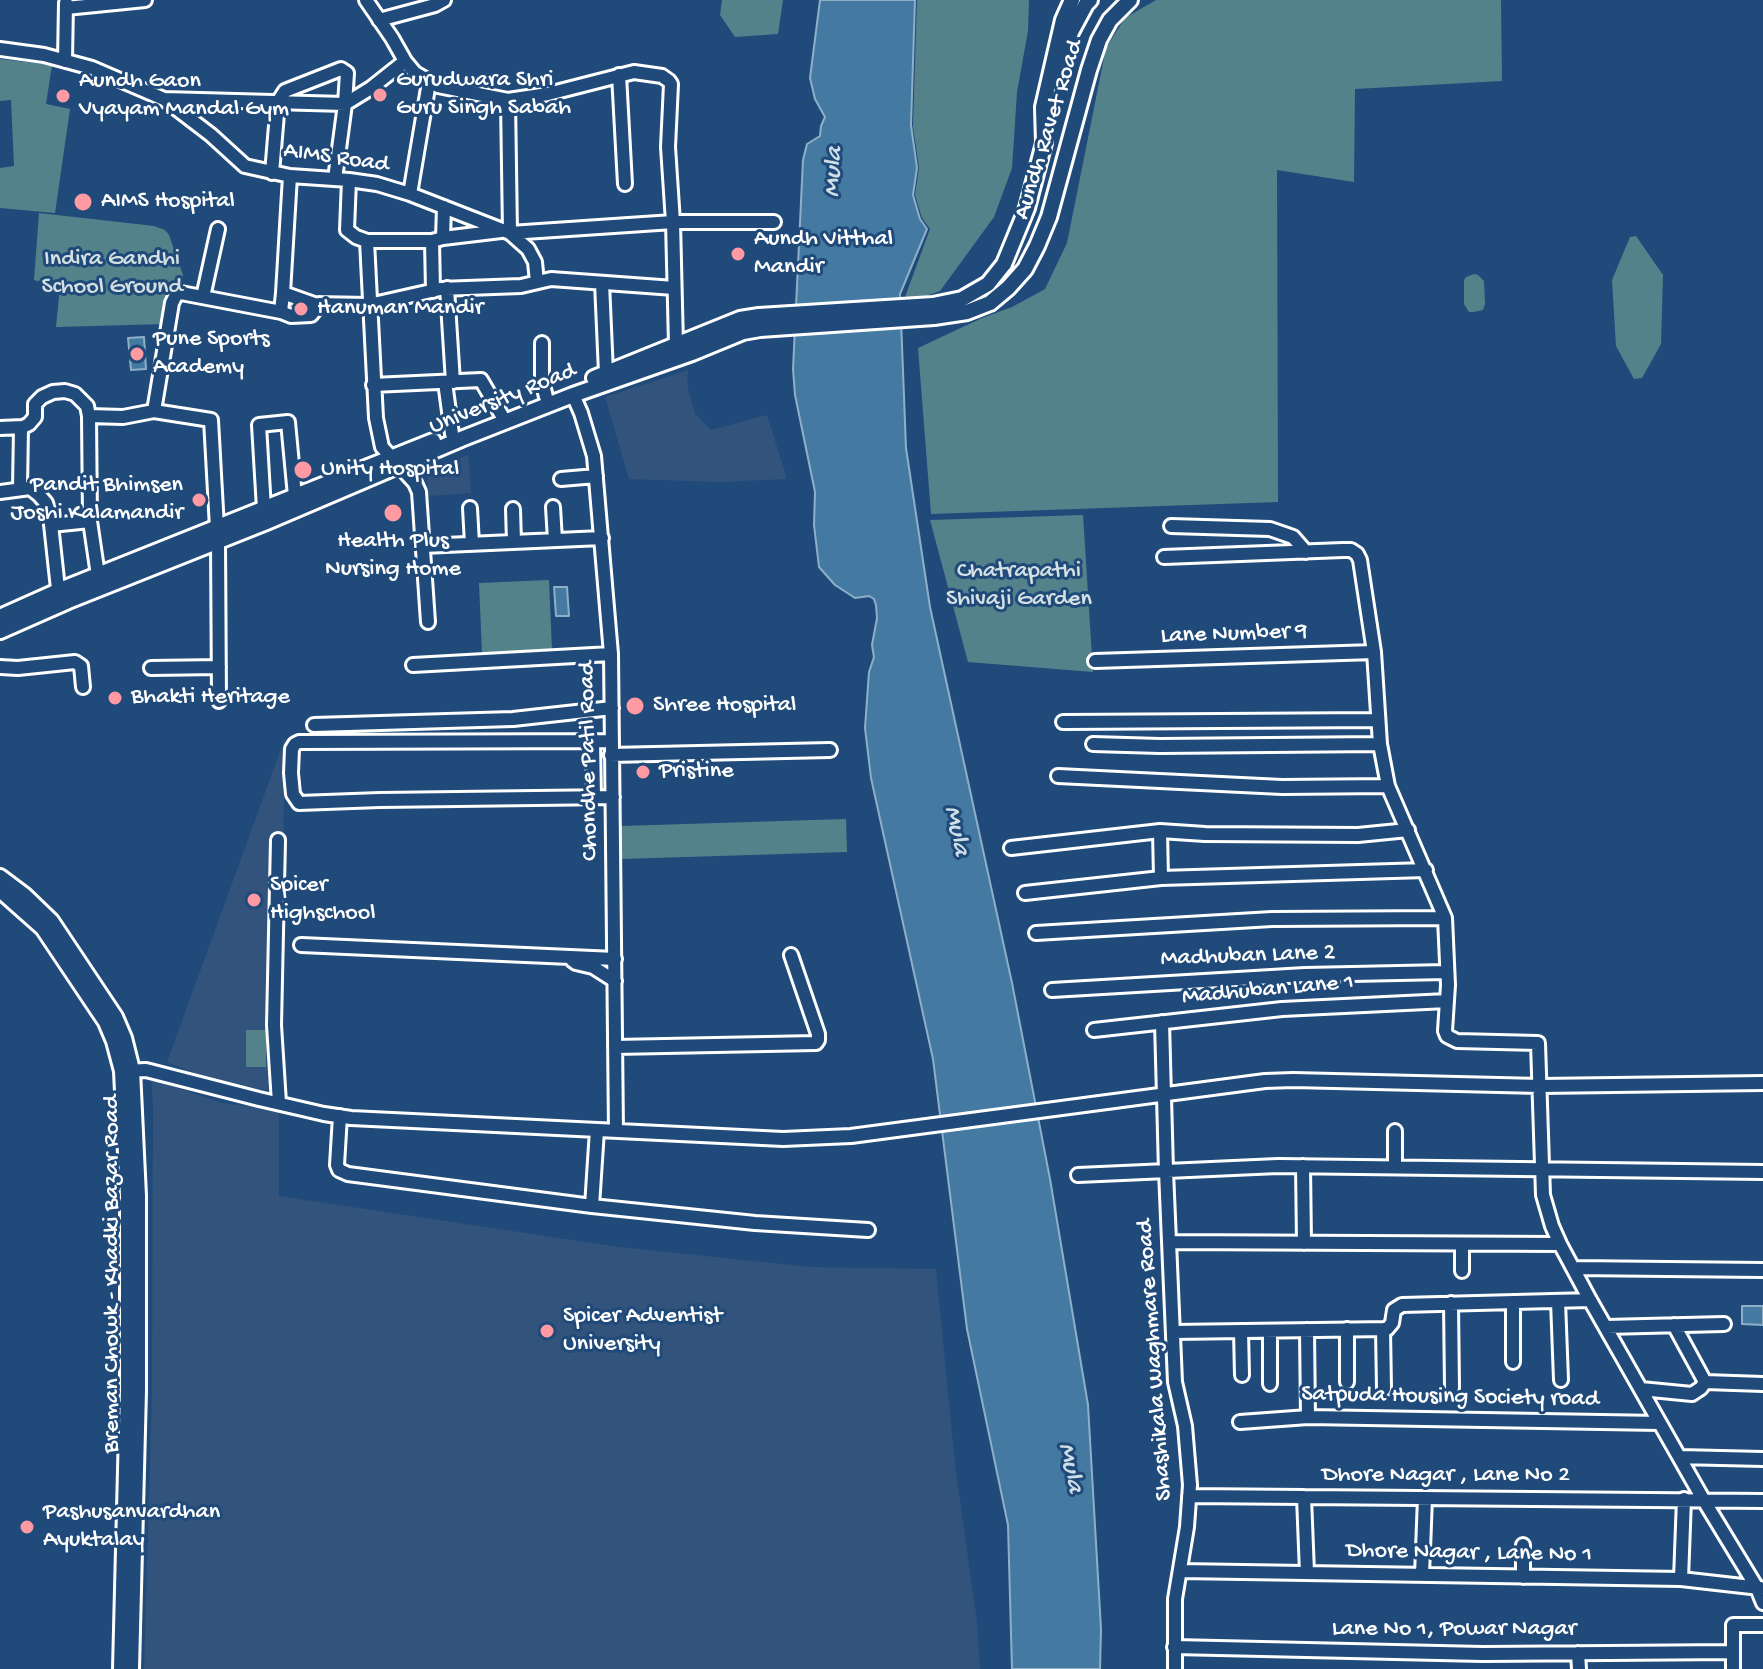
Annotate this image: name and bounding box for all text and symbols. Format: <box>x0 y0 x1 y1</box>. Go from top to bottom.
street label: Aundh Ravet Road <box>1009 37 1091 223</box>
place label: Gurudwara Shri Guru Singh Sabah <box>396 67 571 123</box>
place label: Aundh Gaon Vyayam Mandal Gym <box>79 68 289 124</box>
marker: Gurudwara Shri Guru Singh Sabah <box>371 86 389 104</box>
marker: Aundh Gaon Vyayam Mandal Gym <box>54 87 72 105</box>
street label: AIMS Road <box>282 137 390 181</box>
water label: Mula <box>818 146 852 198</box>
place label: AIMS Hospital <box>101 188 235 216</box>
marker: AIMS Hospital <box>72 191 94 213</box>
place label: Aundh Vitthal Mandir <box>754 226 893 282</box>
marker: Aundh Vitthal Mandir <box>729 245 747 263</box>
park label: Indira Gandhi School Ground <box>42 246 182 302</box>
place label: Hanuman Mandir <box>317 295 483 323</box>
marker: Hanuman Mandir <box>292 300 310 318</box>
place label: Pune Sports Academy <box>153 326 270 382</box>
marker: Pune Sports Academy <box>128 345 146 363</box>
street label: University Road <box>425 357 581 443</box>
place label: Unity Hospital <box>321 456 459 484</box>
marker: Unity Hospital <box>292 459 314 481</box>
place label: Pandit Bhimsen Joshi Kalamandir <box>11 472 183 528</box>
marker: Pandit Bhimsen Joshi Kalamandir <box>190 491 208 509</box>
marker: Health Plus Nursing Home <box>382 502 404 524</box>
place label: Health Plus Nursing Home <box>325 528 461 584</box>
park label: Chatrapathi Shivaji Garden <box>946 558 1092 614</box>
street label: Lane Number 9 <box>1160 618 1308 652</box>
street label: Chondhe Patil Road <box>574 661 606 861</box>
place label: Bhakti Heritage <box>131 684 290 712</box>
marker: Bhakti Heritage <box>106 689 124 707</box>
place label: Shree Hospital <box>653 692 796 720</box>
marker: Shree Hospital <box>624 695 646 717</box>
place label: Pristine <box>659 758 734 786</box>
marker: Pristine <box>634 763 652 781</box>
water label: Mula <box>935 803 975 859</box>
place label: Spicer Highschool <box>270 872 376 928</box>
marker: Spicer Highschool <box>245 891 263 909</box>
street label: Madhuban Lane 2 <box>1160 940 1336 974</box>
street label: Madhuban Lane 1 <box>1181 969 1355 1013</box>
street label: Breman Chowk - Khadki Bazar Road <box>99 1095 127 1453</box>
street label: Shashikala Waghmare Road <box>1132 1218 1180 1502</box>
place label: Spicer Adventist University <box>563 1303 722 1359</box>
marker: Spicer Adventist University <box>538 1322 556 1340</box>
street label: Satpuda Housing Society road <box>1301 1381 1599 1415</box>
water label: Mula <box>1049 1440 1089 1496</box>
street label: Dhore Nagar , Lane No 2 <box>1322 1462 1570 1490</box>
place label: Pashusanvardhan Ayuktalay <box>43 1499 220 1555</box>
marker: Pashusanvardhan Ayuktalay <box>18 1518 36 1536</box>
street label: Dhore Nagar , Lane No 1 <box>1346 1537 1592 1571</box>
street label: Lane No 1, Powar Nagar <box>1332 1616 1576 1644</box>

